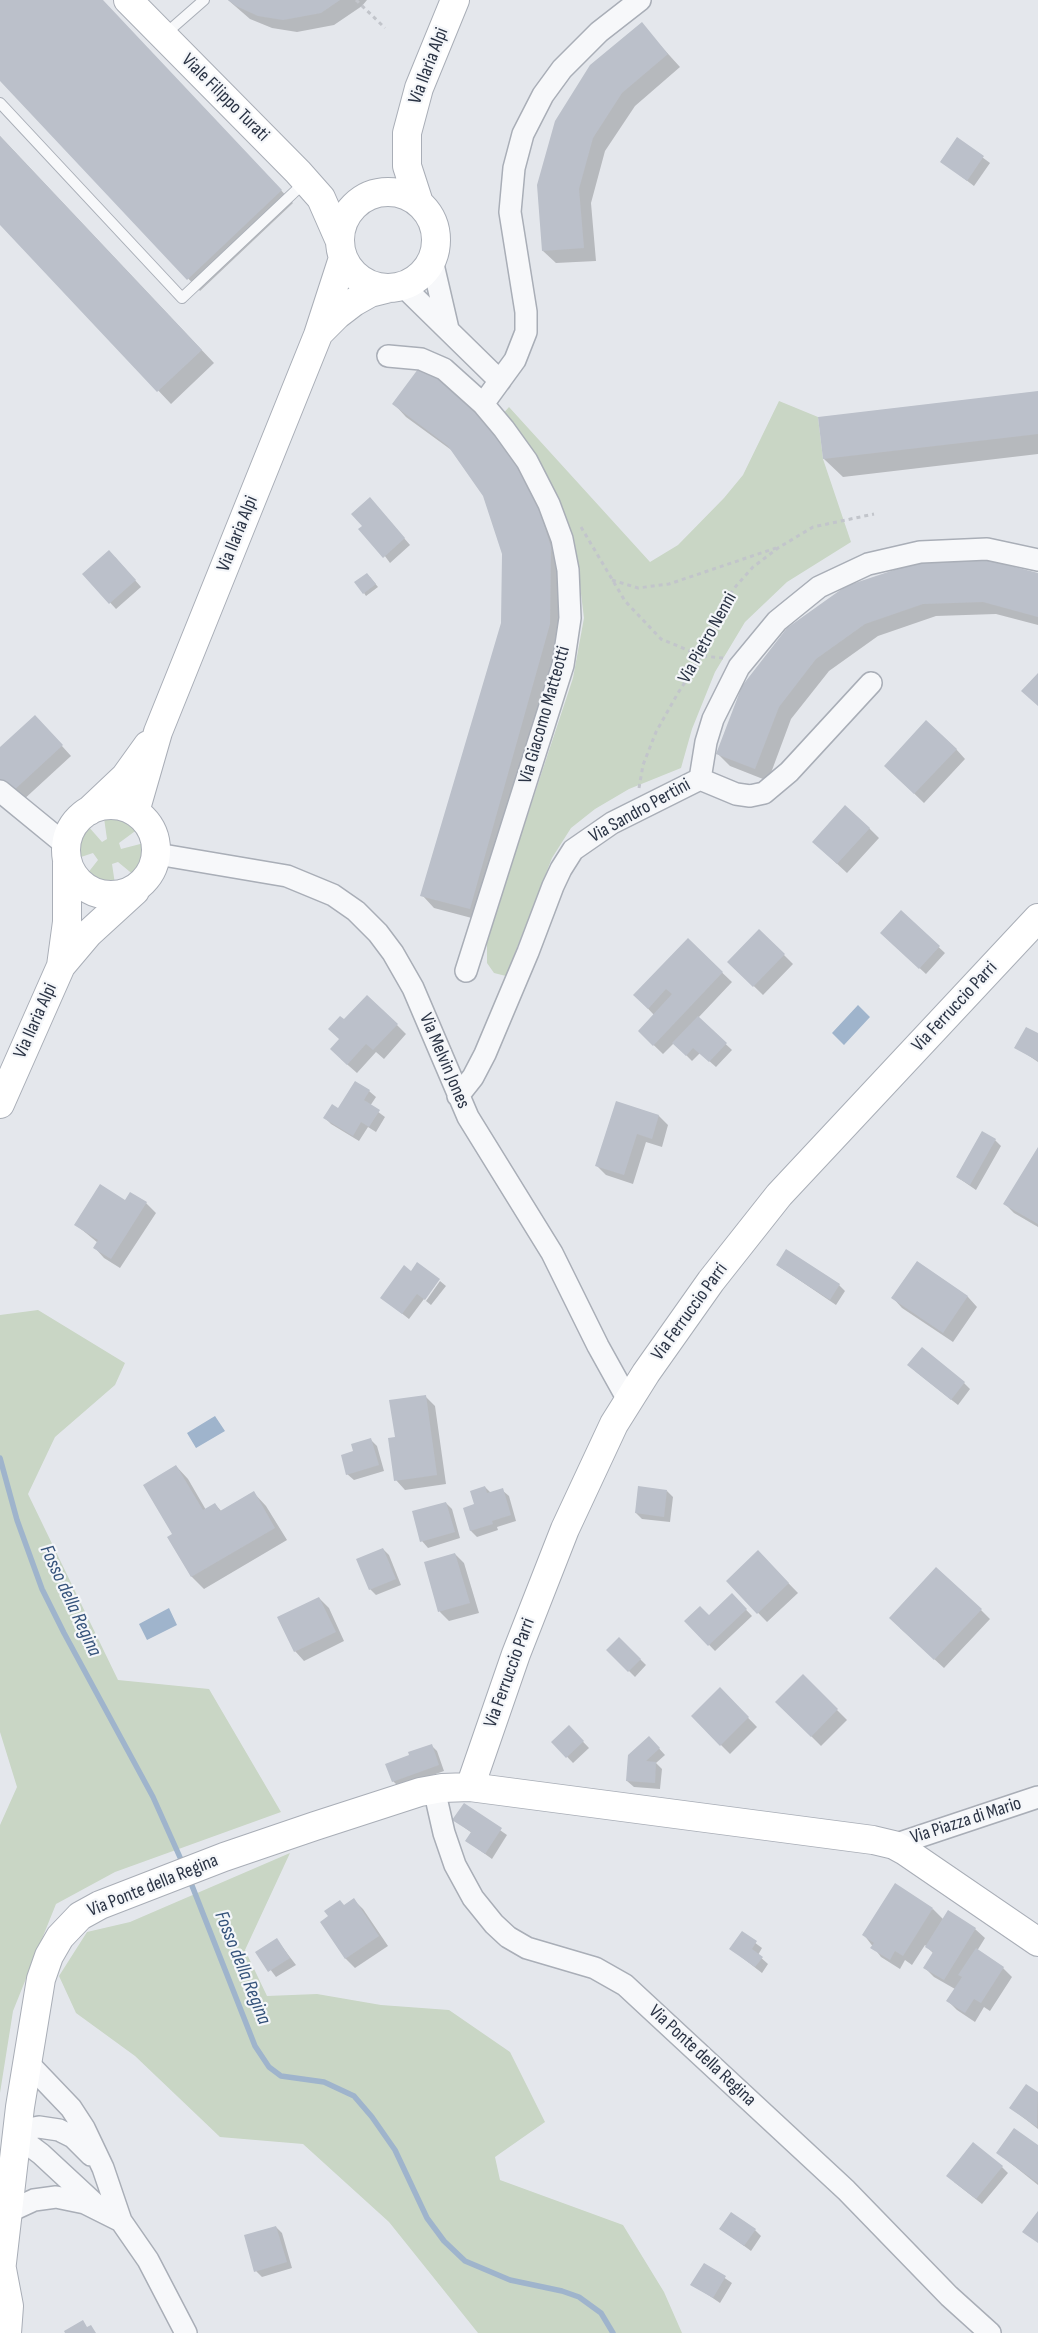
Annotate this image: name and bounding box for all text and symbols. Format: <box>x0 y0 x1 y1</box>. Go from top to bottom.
street label: Via Ilaria Alpi <box>404 25 454 107</box>
street label: Viale Filippo Turati <box>176 49 274 147</box>
street label: Via Ilaria Alpi <box>212 493 264 575</box>
street label: Via Pietro Nenni <box>674 589 742 687</box>
street label: Via Giacomo Matteotti <box>514 644 576 786</box>
street label: Via Sandro Pertini <box>585 774 695 848</box>
street label: Via Ferruccio Parri <box>907 957 1003 1057</box>
street label: Via Ilaria Alpi <box>9 980 63 1062</box>
street label: Via Melvin Jones <box>414 1010 474 1112</box>
street label: Via Ferruccio Parri <box>647 1259 733 1365</box>
water label: Fosso della Regina <box>34 1542 106 1660</box>
street label: Via Ferruccio Parri <box>480 1615 540 1731</box>
street label: Via Piazza di Mario <box>908 1792 1024 1850</box>
street label: Via Ponte della Regina <box>84 1849 222 1923</box>
water label: Fosso della Regina <box>208 1908 276 2028</box>
street label: Via Ponte della Regina <box>644 2000 760 2112</box>

